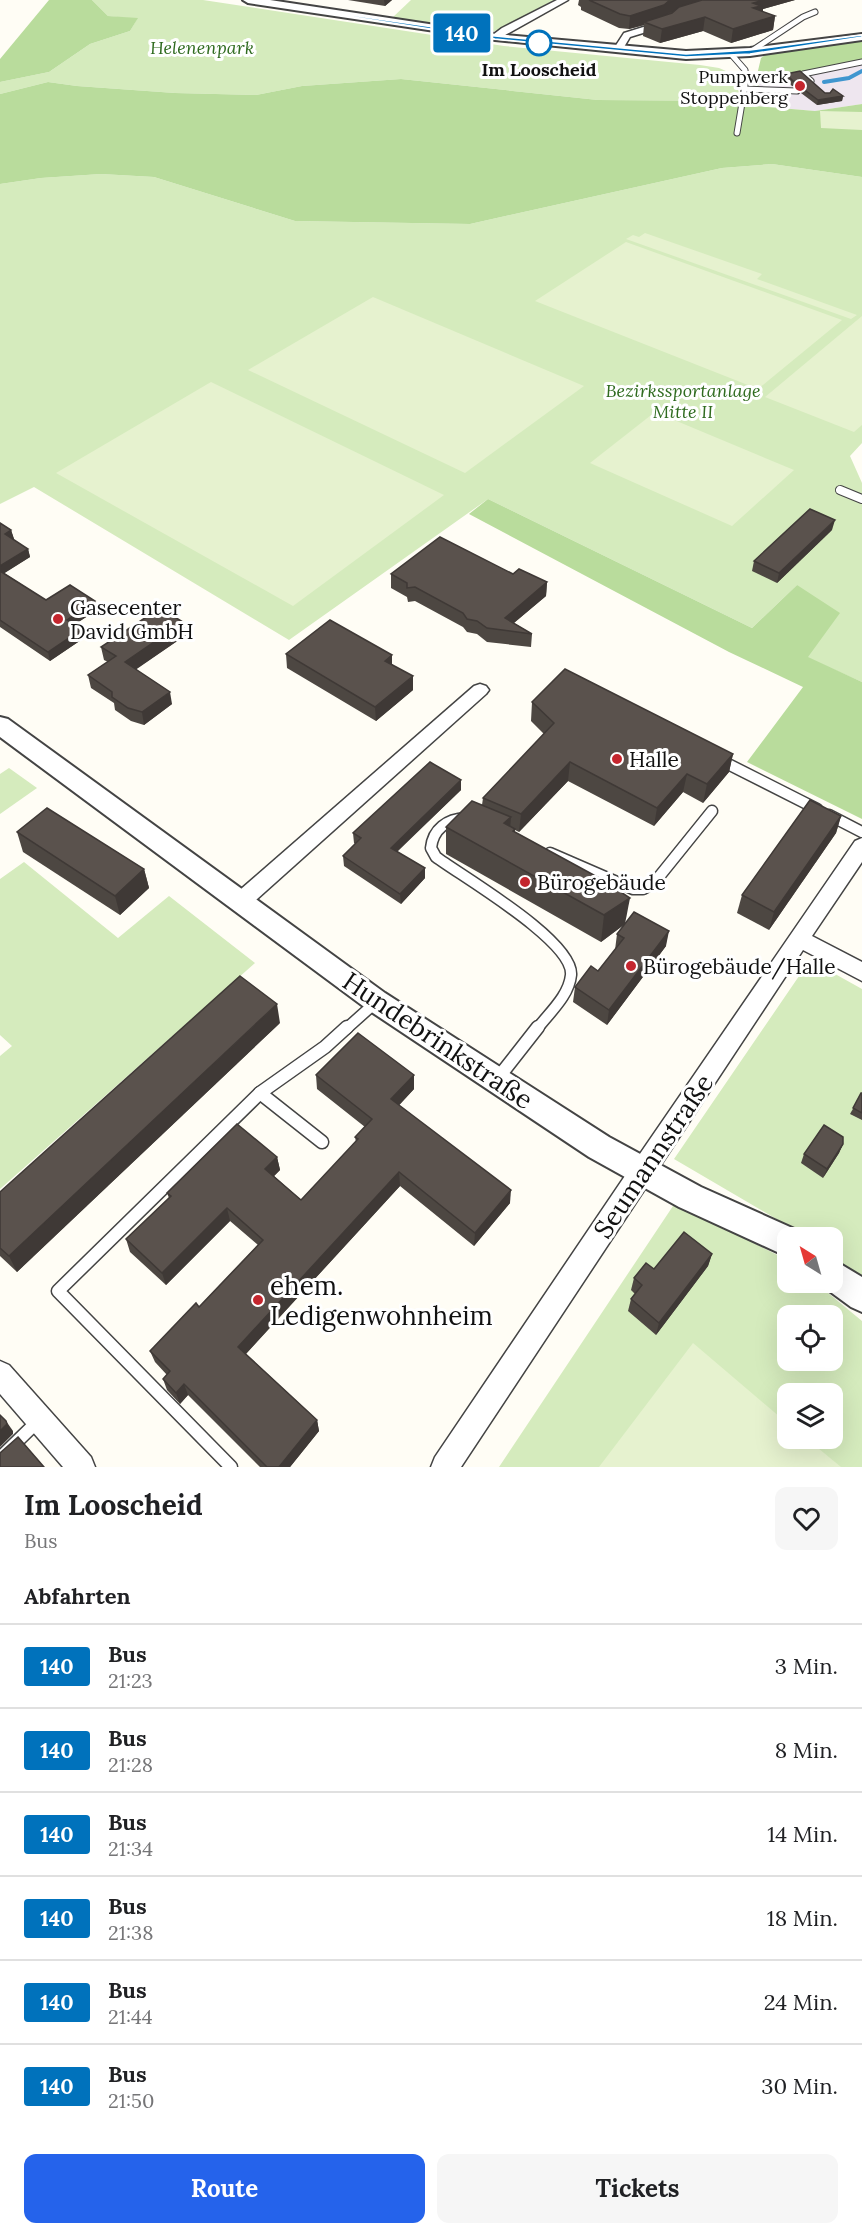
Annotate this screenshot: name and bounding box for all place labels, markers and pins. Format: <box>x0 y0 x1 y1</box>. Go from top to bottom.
marker: Im Looscheid <box>526 30 552 56</box>
place label: Im Looscheid <box>482 58 597 81</box>
place label: Pumpwerk Stoppenberg <box>680 65 789 109</box>
marker: Pumpwerk Stoppenberg <box>793 79 807 93</box>
place label: Gasecenter David GmbH <box>70 594 194 645</box>
marker: Gasecenter David GmbH <box>51 612 65 626</box>
place label: Halle <box>629 746 679 773</box>
marker: Halle <box>610 752 624 766</box>
place label: Bürogebäude <box>537 869 666 896</box>
marker: Bürogebäude <box>518 875 532 889</box>
place label: Bürogebäude/Halle <box>643 953 836 980</box>
marker: Bürogebäude/Halle <box>624 959 638 973</box>
place label: ehem. Ledigenwohnheim <box>270 1269 493 1332</box>
marker: ehem. Ledigenwohnheim <box>251 1293 265 1307</box>

